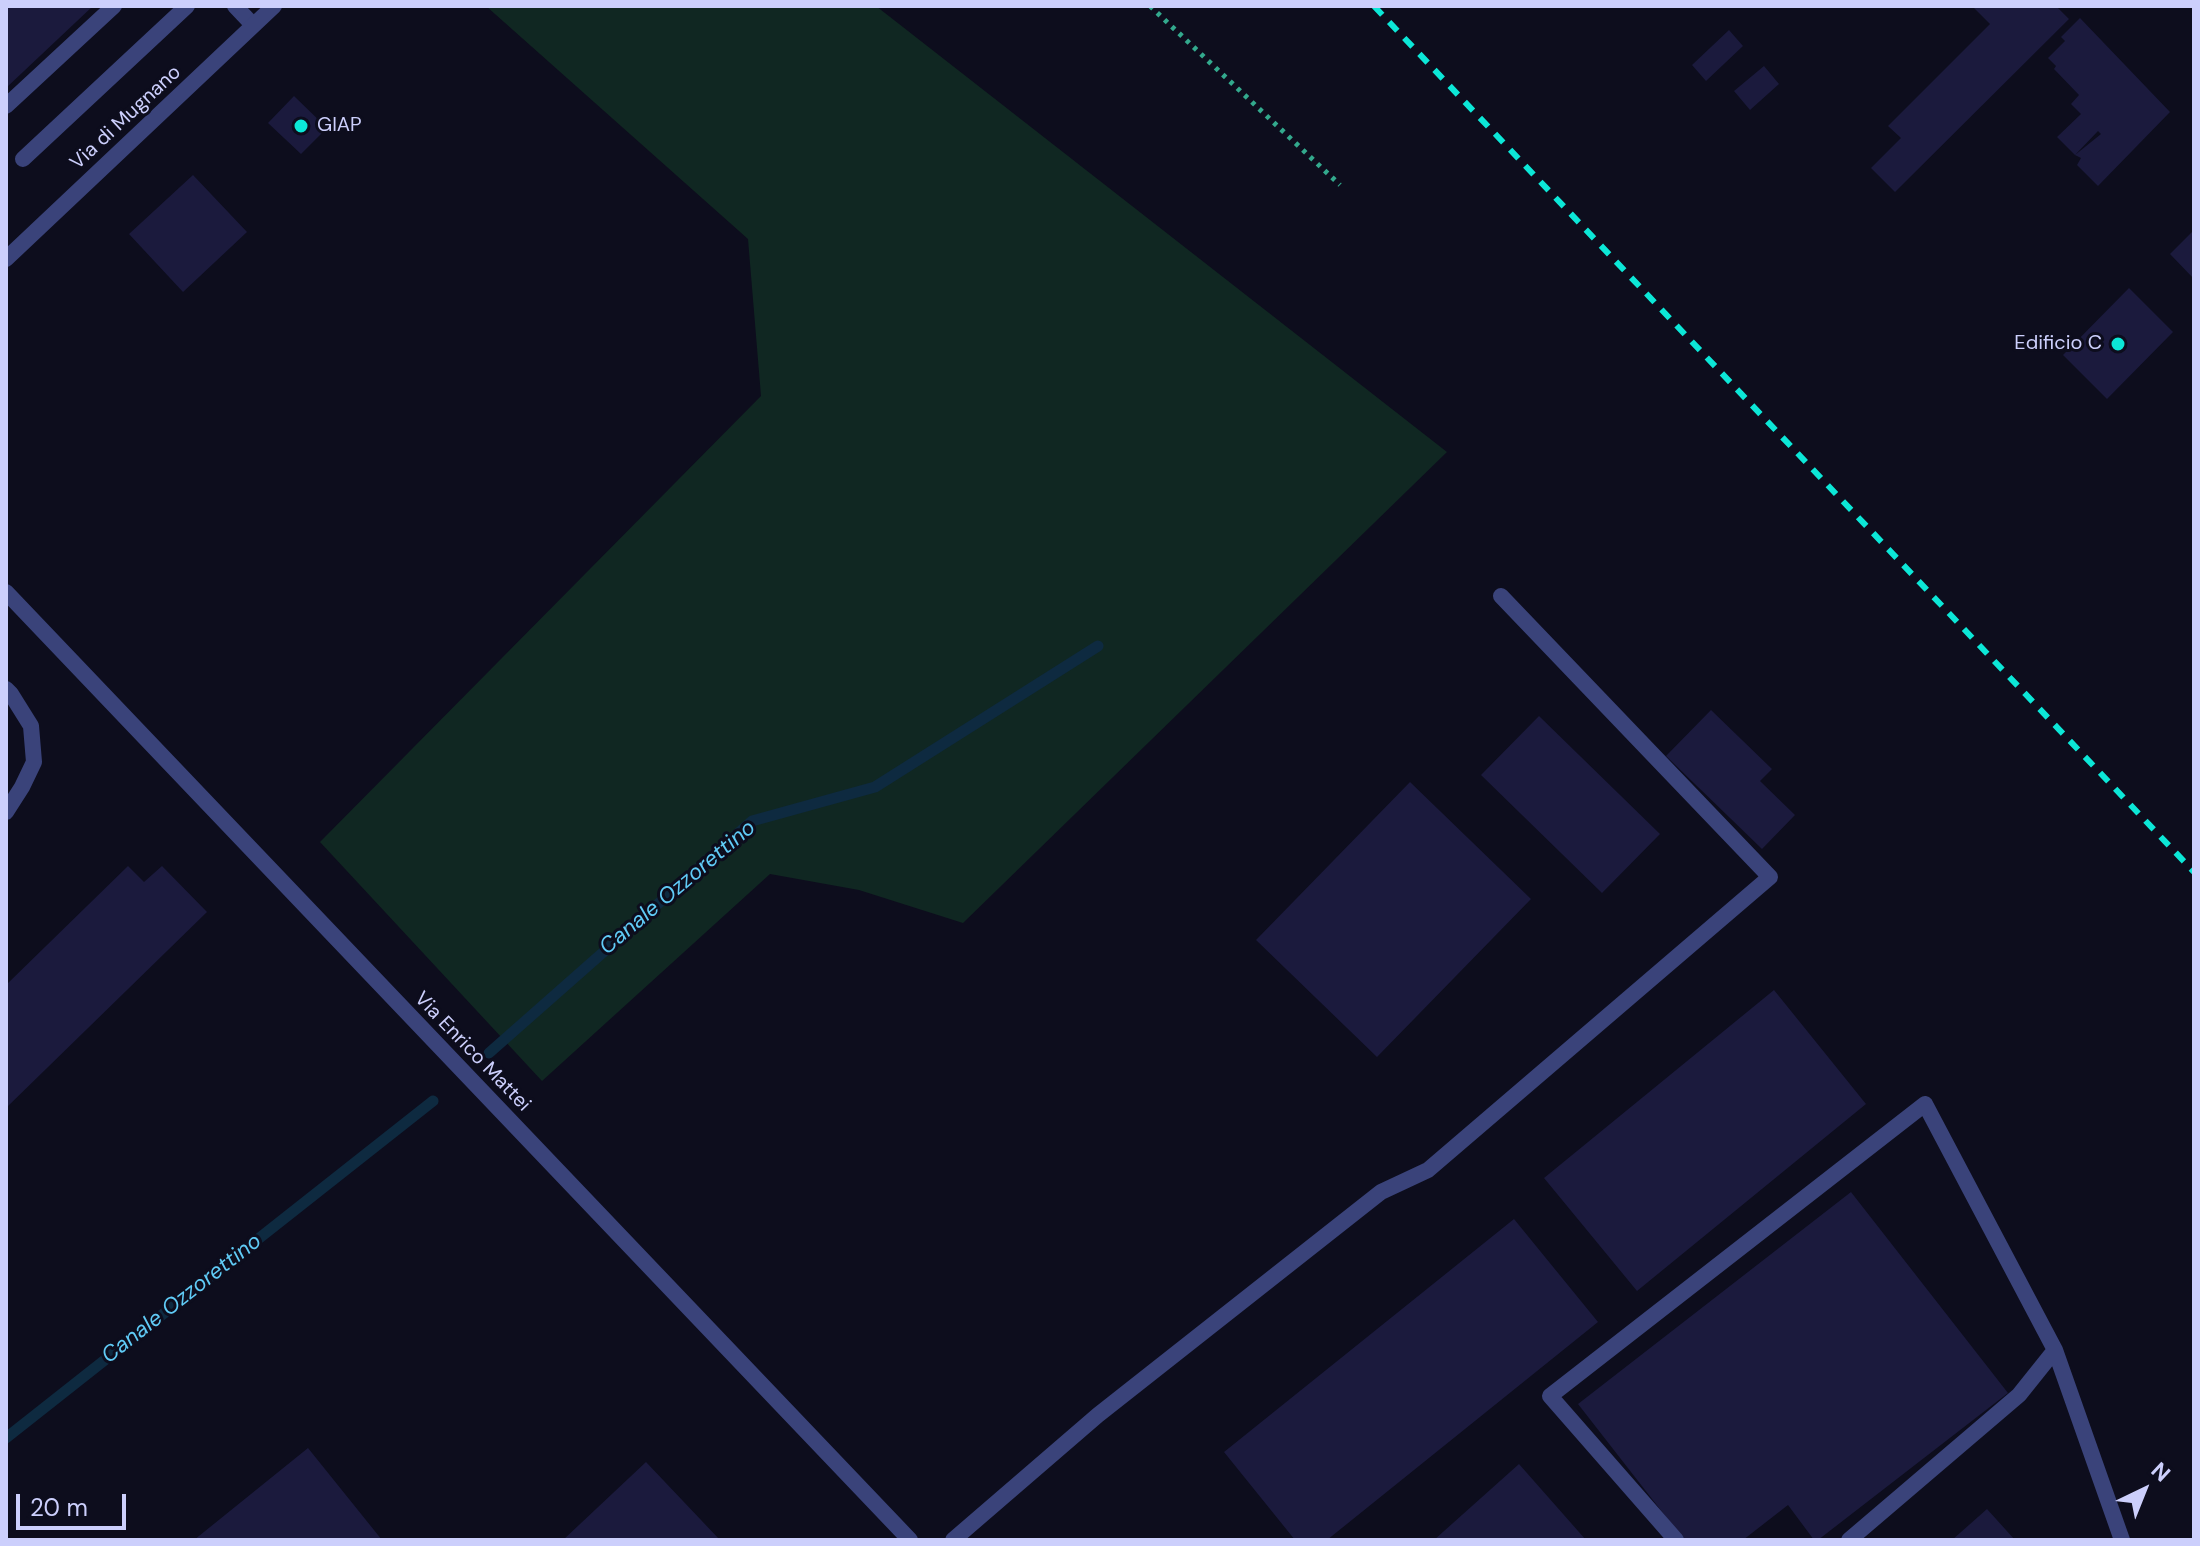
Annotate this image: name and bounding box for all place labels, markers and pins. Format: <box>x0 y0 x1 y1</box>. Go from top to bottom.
place label: GIAP <box>317 114 362 138</box>
marker: GIAP <box>292 117 310 135</box>
place label: Edificio C <box>2014 332 2102 356</box>
marker: Edificio C <box>2109 335 2127 353</box>

